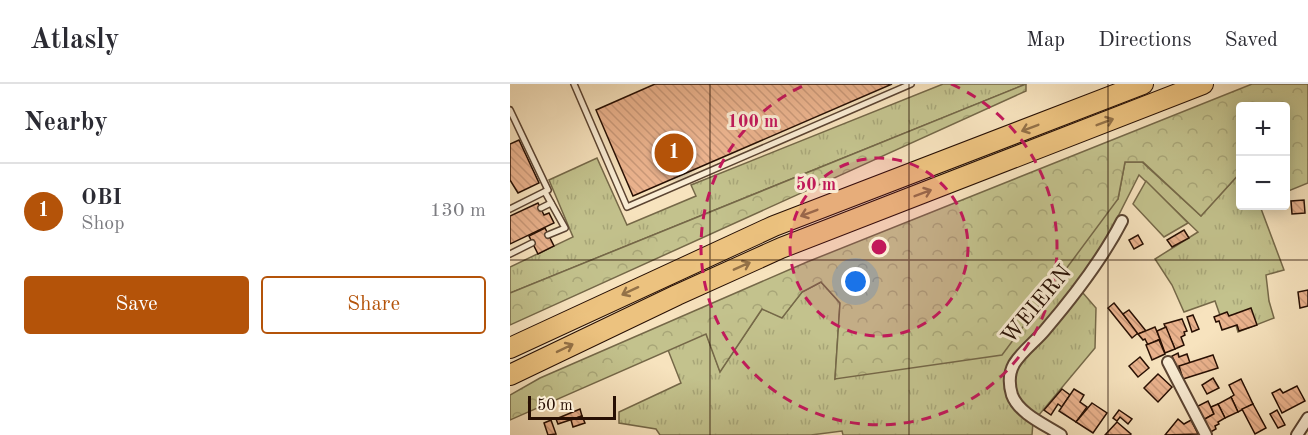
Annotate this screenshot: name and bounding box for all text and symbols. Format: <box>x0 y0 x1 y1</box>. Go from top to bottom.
text: Atlasly <box>30 27 120 55</box>
text: Map <box>1026 30 1065 51</box>
text: Directions <box>1098 30 1192 51</box>
text: Saved <box>1225 30 1278 51</box>
map controls <box>1236 102 1290 210</box>
button: + <box>1236 102 1290 156</box>
text: Nearby <box>24 110 108 136</box>
text: 100 m <box>728 113 778 131</box>
one-way arrow <box>1095 116 1113 127</box>
one-way arrow <box>1021 123 1040 134</box>
pin: 1 <box>654 130 694 176</box>
button: − <box>1236 156 1290 210</box>
text: 50 m <box>796 176 836 194</box>
text: OBI <box>81 187 122 209</box>
one-way arrow <box>913 187 932 198</box>
text: 1 <box>38 201 49 221</box>
text: 130 m <box>430 201 486 221</box>
one-way arrow <box>800 208 819 219</box>
text: Shop <box>81 214 125 234</box>
centre of rings <box>869 237 889 257</box>
one-way arrow <box>732 260 751 271</box>
street label: WEIERN <box>998 261 1076 349</box>
your location <box>841 267 870 296</box>
button: Save <box>24 276 249 334</box>
button: Share <box>261 276 486 334</box>
one-way arrow <box>622 286 640 298</box>
one-way arrow <box>556 342 574 353</box>
scale bar <box>528 393 616 420</box>
text: 50 m <box>537 398 573 414</box>

